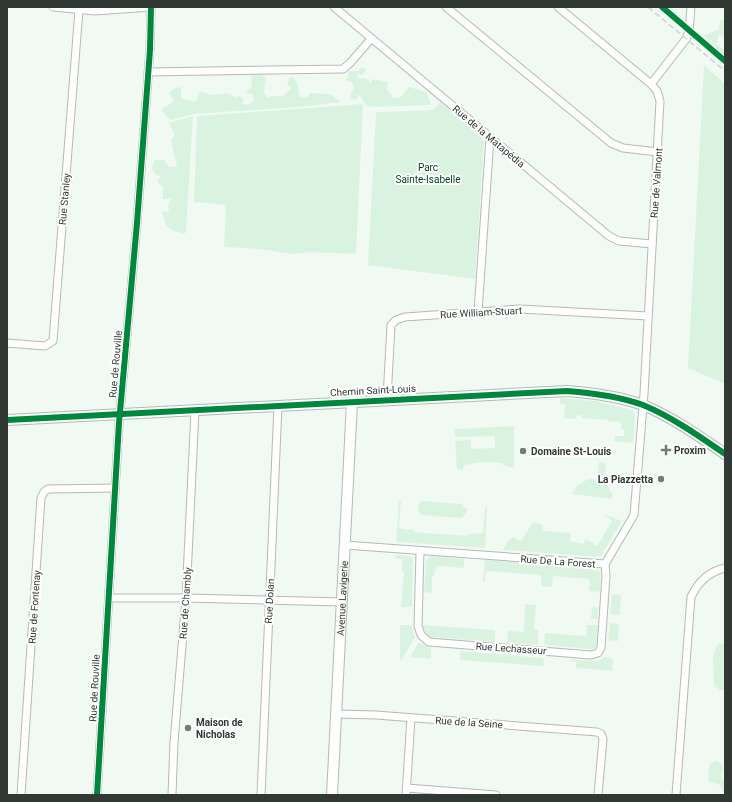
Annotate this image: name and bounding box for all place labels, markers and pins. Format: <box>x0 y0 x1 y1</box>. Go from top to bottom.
marker: Proxim <box>661 445 671 455</box>
place label: Proxim <box>674 445 706 456</box>
marker: Domaine St-Louis <box>518 446 528 456</box>
place label: Domaine St-Louis <box>531 446 611 457</box>
place label: La Piazzetta <box>598 474 654 485</box>
marker: La Piazzetta <box>656 474 666 484</box>
place label: Maison de Nicholas <box>196 717 243 740</box>
marker: Maison de Nicholas <box>183 723 193 733</box>

